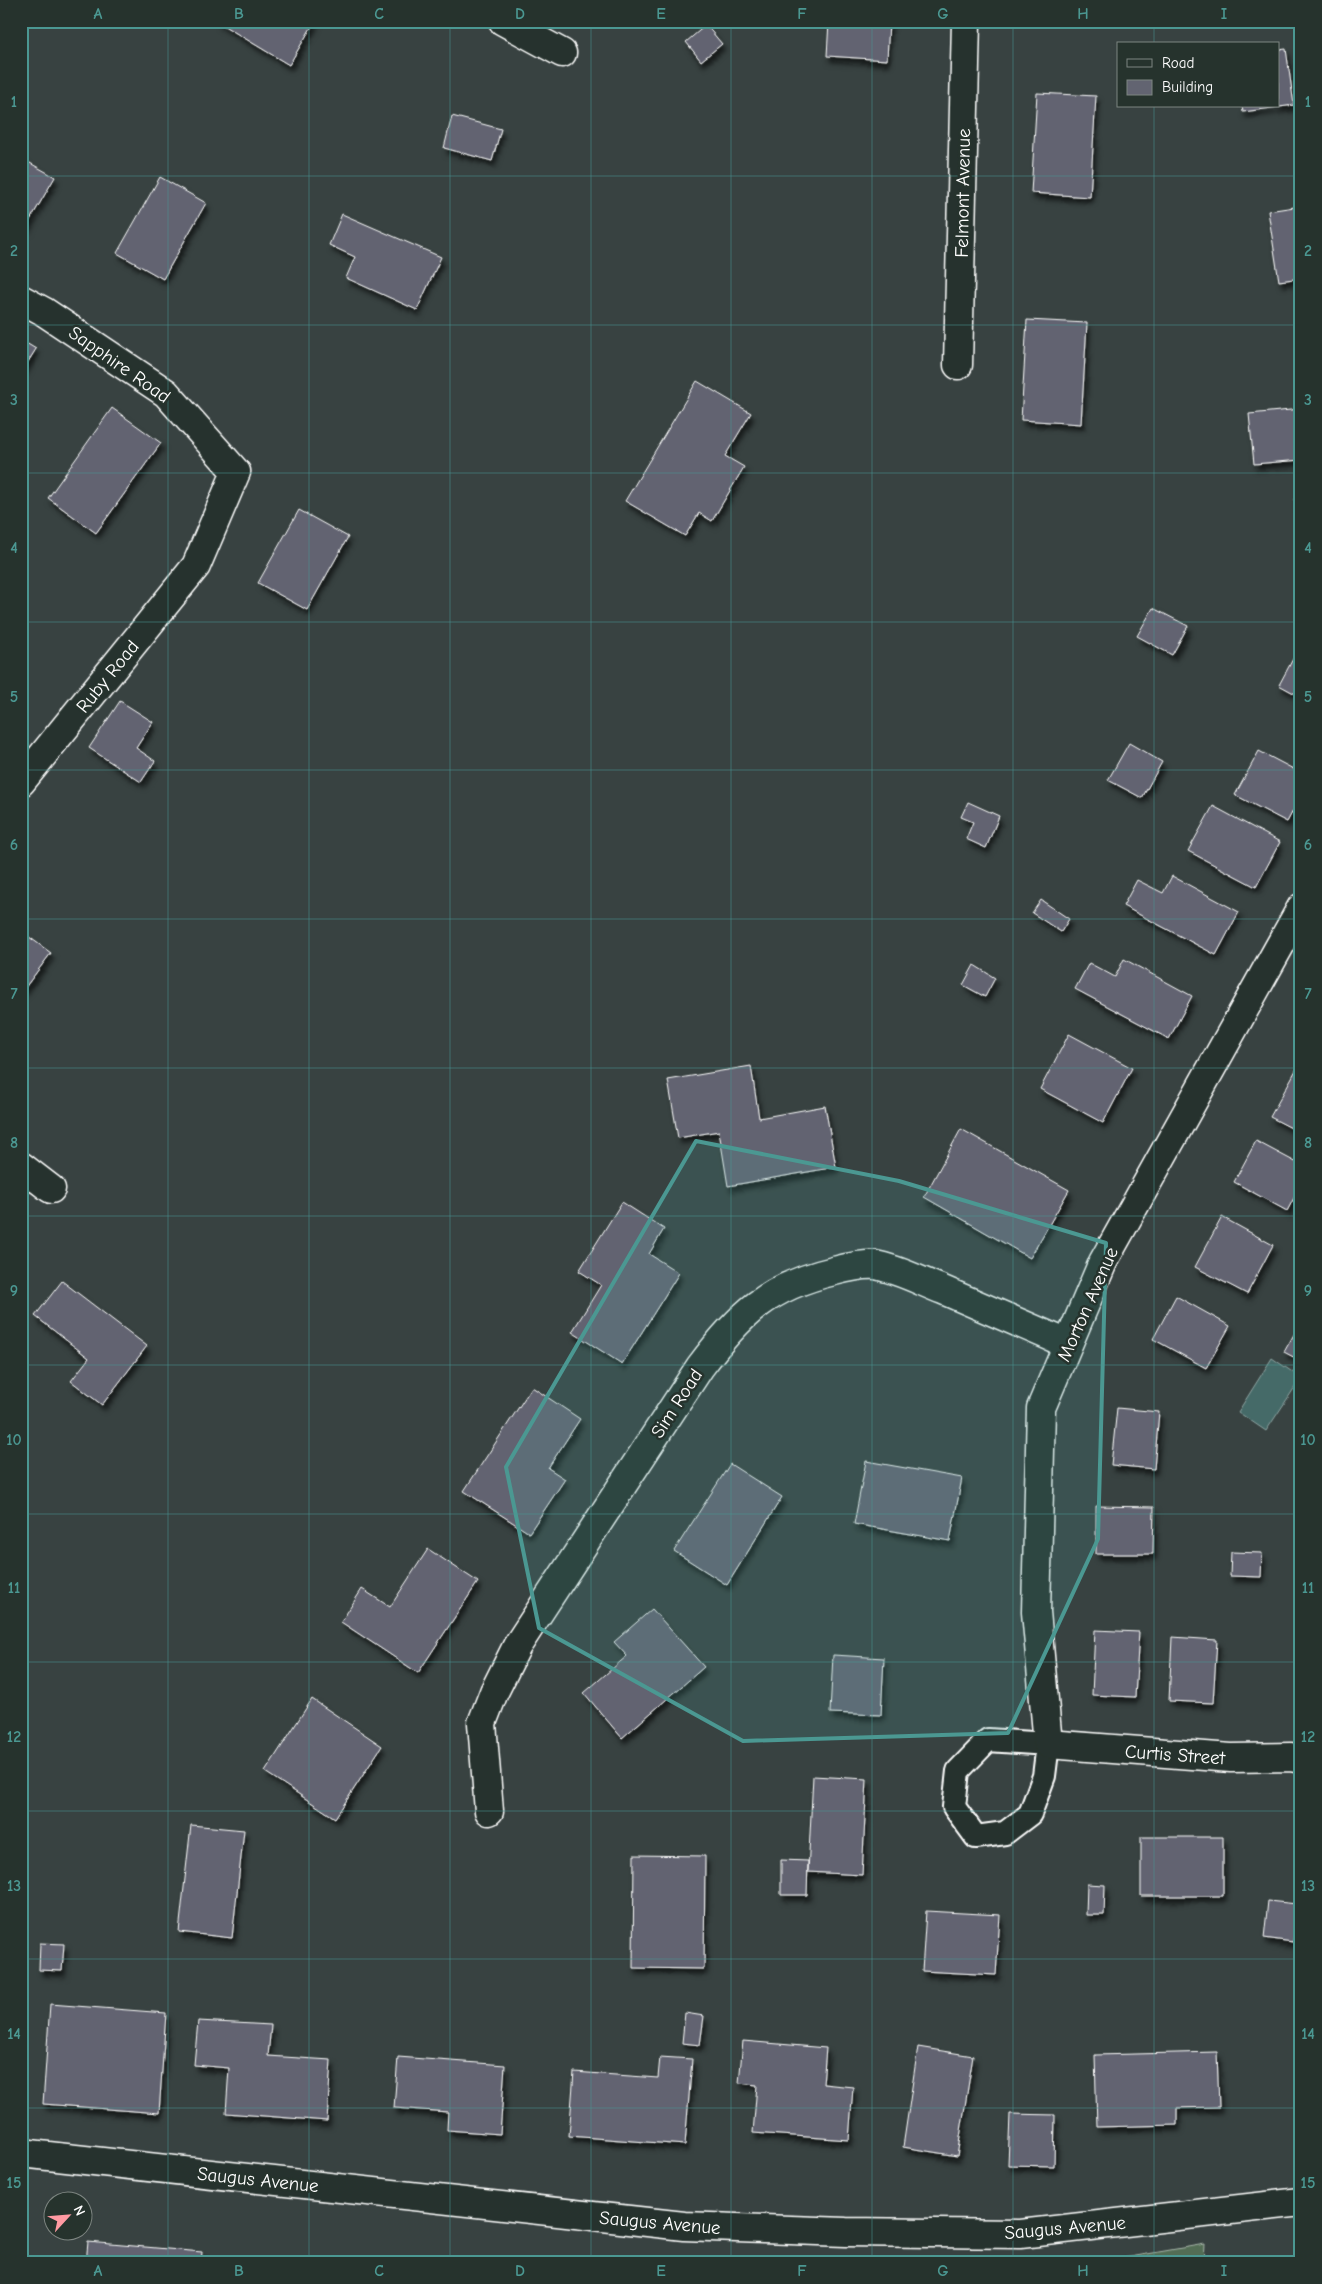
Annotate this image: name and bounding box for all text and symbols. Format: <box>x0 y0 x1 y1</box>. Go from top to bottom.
text: A <box>94 5 103 23</box>
text: B <box>234 5 244 23</box>
text: C <box>374 5 384 23</box>
text: D <box>515 5 525 23</box>
text: E <box>656 5 666 23</box>
text: F <box>797 5 807 23</box>
text: G <box>937 5 949 23</box>
text: H <box>1077 5 1089 23</box>
text: I <box>1221 5 1227 23</box>
legend <box>1117 42 1280 108</box>
text: Road <box>1162 54 1194 72</box>
text: Building <box>1162 78 1213 96</box>
text: 1 <box>11 93 17 111</box>
text: 1 <box>1305 93 1311 111</box>
street label: Felmont Avenue <box>951 128 975 258</box>
text: 2 <box>10 242 18 260</box>
text: 2 <box>1304 242 1312 260</box>
street label: Sapphire Road <box>64 322 174 408</box>
text: 3 <box>10 391 18 409</box>
text: 3 <box>1304 391 1312 409</box>
text: 4 <box>10 539 18 557</box>
text: 4 <box>1304 539 1312 557</box>
street label: Ruby Road <box>72 636 144 717</box>
text: 5 <box>10 688 18 706</box>
text: 5 <box>1304 688 1312 706</box>
text: 6 <box>10 836 18 854</box>
text: 6 <box>1304 836 1312 854</box>
text: 7 <box>10 985 18 1003</box>
text: 7 <box>1304 985 1312 1003</box>
text: 8 <box>10 1134 18 1152</box>
text: 8 <box>1304 1134 1312 1152</box>
street label: Morton Avenue <box>1053 1244 1123 1365</box>
text: 9 <box>10 1282 18 1300</box>
text: 9 <box>1304 1282 1312 1300</box>
street label: Sim Road <box>646 1365 707 1442</box>
text: 10 <box>6 1431 22 1449</box>
text: 10 <box>1300 1431 1316 1449</box>
text: 11 <box>8 1579 20 1597</box>
text: 11 <box>1302 1579 1314 1597</box>
text: 12 <box>7 1728 21 1746</box>
text: 12 <box>1301 1728 1315 1746</box>
street label: Curtis Street <box>1124 1741 1226 1770</box>
text: 13 <box>7 1877 21 1895</box>
text: 13 <box>1301 1877 1315 1895</box>
text: 14 <box>7 2025 21 2043</box>
text: 14 <box>1301 2025 1315 2043</box>
street label: Saugus Avenue <box>196 2163 320 2197</box>
text: 15 <box>7 2174 21 2192</box>
text: 15 <box>1301 2174 1315 2192</box>
north arrow <box>42 2192 92 2242</box>
text: N <box>70 2203 89 2218</box>
street label: Saugus Avenue <box>598 2207 722 2239</box>
street label: Saugus Avenue <box>1003 2212 1127 2244</box>
text: A <box>94 2262 103 2280</box>
text: B <box>234 2262 244 2280</box>
text: C <box>374 2262 384 2280</box>
text: D <box>515 2262 525 2280</box>
text: E <box>656 2262 666 2280</box>
text: F <box>797 2262 807 2280</box>
text: G <box>937 2262 949 2280</box>
text: H <box>1077 2262 1089 2280</box>
text: I <box>1221 2262 1227 2280</box>

